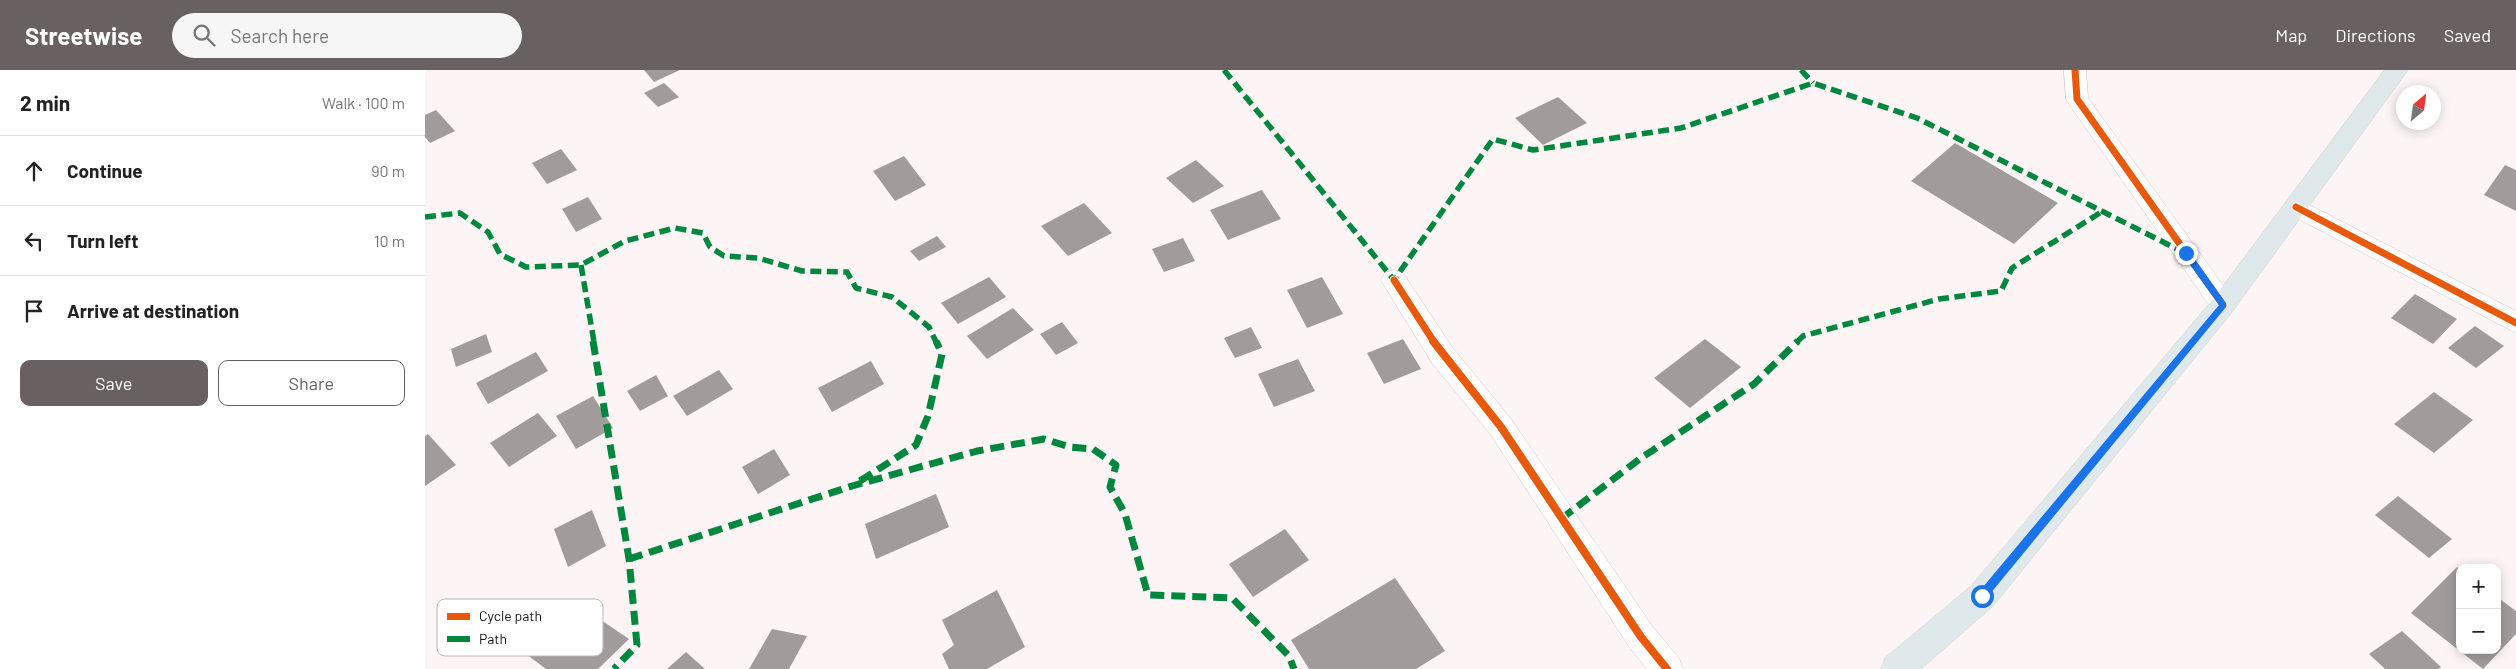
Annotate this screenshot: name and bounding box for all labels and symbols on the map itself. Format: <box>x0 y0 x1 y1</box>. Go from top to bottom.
north arrow <box>2396 85 2441 130</box>
route end <box>2175 242 2198 265</box>
route start <box>1971 585 1994 608</box>
legend <box>437 599 603 656</box>
text: Cycle path <box>479 607 542 624</box>
text: Path <box>479 630 507 647</box>

